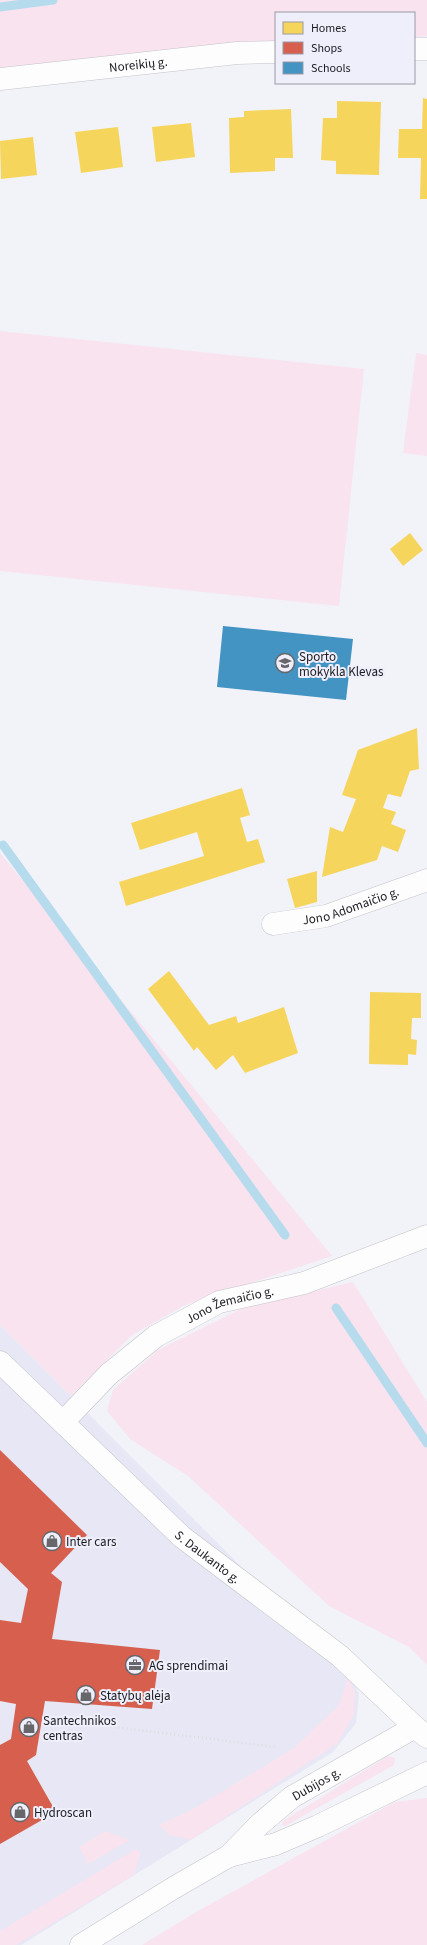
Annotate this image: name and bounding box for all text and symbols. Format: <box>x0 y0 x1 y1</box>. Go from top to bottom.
legend <box>275 12 415 84</box>
text: Homes <box>311 20 346 37</box>
text: Shops <box>311 40 342 57</box>
street label: Noreikių g. <box>108 53 168 77</box>
text: Schools <box>311 60 351 77</box>
place label: Sporto mokykla Klevas <box>299 648 384 681</box>
school or university icon: Sporto mokykla Klevas <box>274 652 296 674</box>
street label: Jono Adomaičio g. <box>301 883 402 929</box>
street label: Jono Žemaičio g. <box>183 1282 276 1328</box>
street label: S. Daukanto g. <box>170 1527 244 1588</box>
shop icon: Inter cars <box>41 1530 63 1552</box>
place label: Inter cars <box>66 1533 117 1551</box>
office icon: AG sprendimai <box>124 1654 146 1676</box>
place label: AG sprendimai <box>149 1657 228 1675</box>
shop icon: Statybų alėja <box>75 1684 97 1706</box>
place label: Statybų alėja <box>100 1687 171 1705</box>
place label: Santechnikos centras <box>43 1712 117 1745</box>
shop icon: Santechnikos centras <box>18 1716 40 1738</box>
street label: Dubijos g. <box>289 1763 344 1805</box>
shop icon: Hydroscan <box>9 1801 31 1823</box>
place label: Hydroscan <box>34 1804 92 1822</box>

